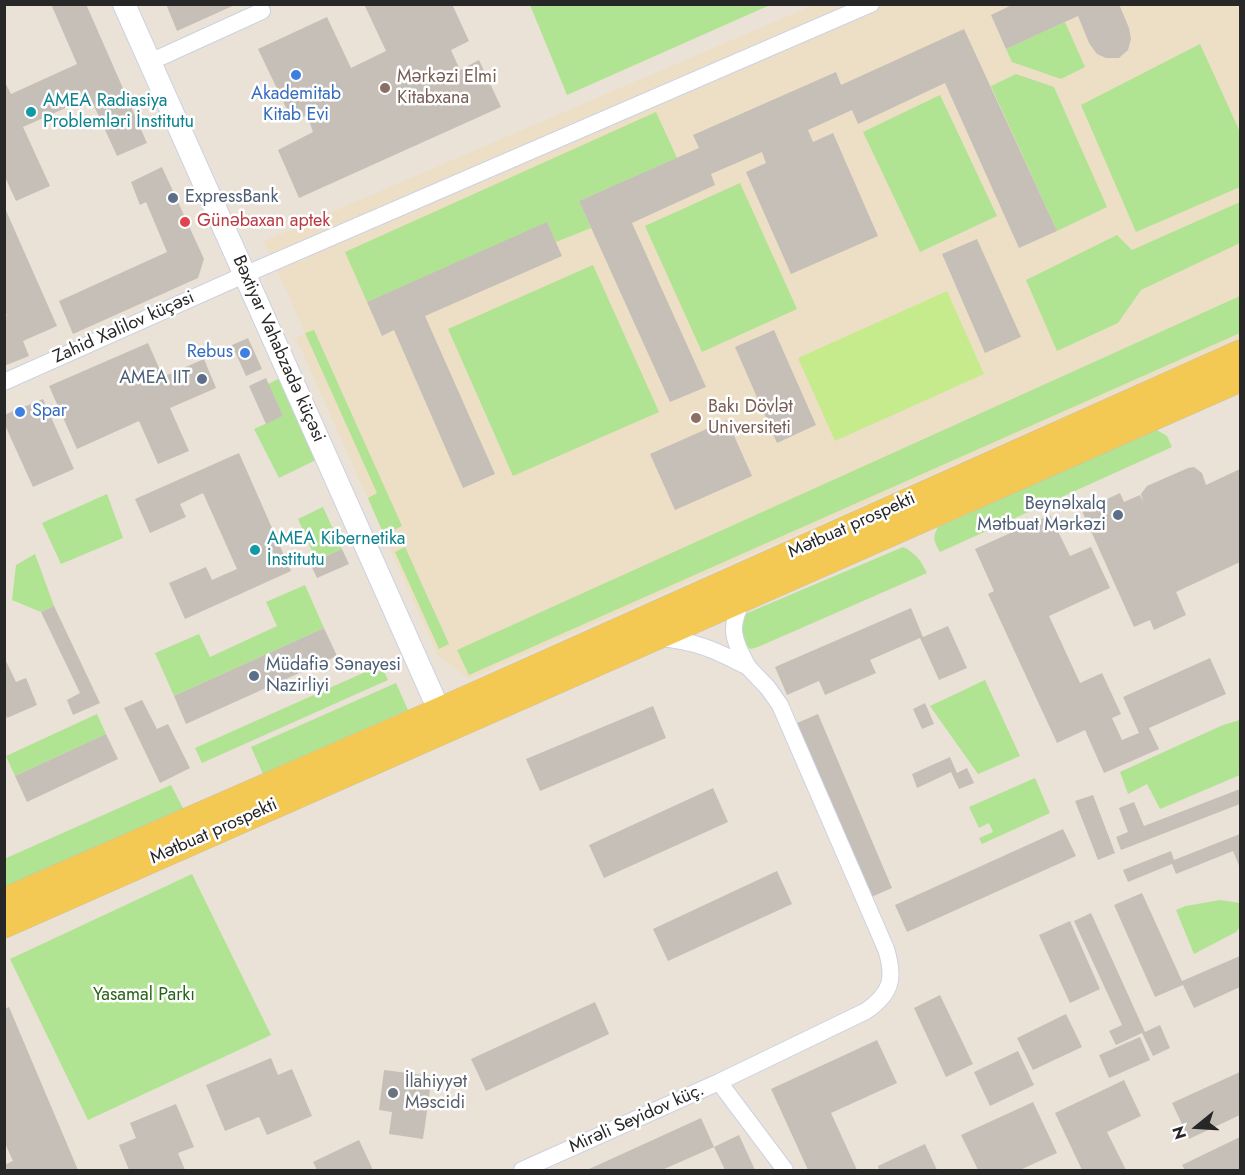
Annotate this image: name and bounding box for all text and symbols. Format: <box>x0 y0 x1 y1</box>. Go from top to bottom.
place label: Mərkəzi Elmi Kitabxana <box>397 67 497 110</box>
marker: Akademitab Kitab Evi <box>289 68 303 82</box>
marker: Mərkəzi Elmi Kitabxana <box>378 81 392 95</box>
place label: Akademitab Kitab Evi <box>251 84 341 127</box>
place label: AMEA Radiasiya Problemləri İnstitutu <box>43 91 194 134</box>
marker: AMEA Radiasiya Problemləri İnstitutu <box>24 105 38 119</box>
place label: ExpressBank <box>185 187 278 209</box>
marker: ExpressBank <box>166 191 180 205</box>
place label: Günəbaxan aptek <box>197 211 330 233</box>
marker: Günəbaxan aptek <box>178 215 192 229</box>
street label: Bəxtiyar Vahabzadə küçəsi <box>227 252 329 446</box>
street label: Zahid Xəlilov küçəsi <box>50 287 198 369</box>
place label: Rebus <box>187 342 233 364</box>
marker: Rebus <box>238 346 252 360</box>
place label: AMEA IIT <box>119 368 190 390</box>
marker: AMEA IIT <box>195 372 209 386</box>
place label: Bakı Dövlət Universiteti <box>708 397 793 440</box>
place label: Spar <box>32 401 67 423</box>
marker: Spar <box>13 405 27 419</box>
marker: Bakı Dövlət Universiteti <box>689 411 703 425</box>
street label: Mətbuat prospekti <box>785 488 919 564</box>
place label: Beynəlxalq Mətbuat Mərkəzi <box>977 494 1106 536</box>
marker: Beynəlxalq Mətbuat Mərkəzi <box>1111 508 1125 522</box>
place label: AMEA Kibernetika İnstitutu <box>267 529 405 572</box>
marker: AMEA Kibernetika İnstitutu <box>248 543 262 557</box>
place label: Müdafiə Sənayesi Nazirliyi <box>266 655 401 698</box>
marker: Müdafiə Sənayesi Nazirliyi <box>247 669 261 683</box>
street label: Mətbuat prospekti <box>147 794 281 870</box>
park label: Yasamal Parkı <box>93 985 195 1007</box>
place label: İlahiyyət Məscidi <box>405 1072 467 1114</box>
street label: Mirəli Seyidov küç. <box>566 1080 708 1158</box>
marker: İlahiyyət Məscidi <box>386 1086 400 1100</box>
north arrow <box>1167 1097 1227 1157</box>
text: N <box>1167 1123 1192 1142</box>

